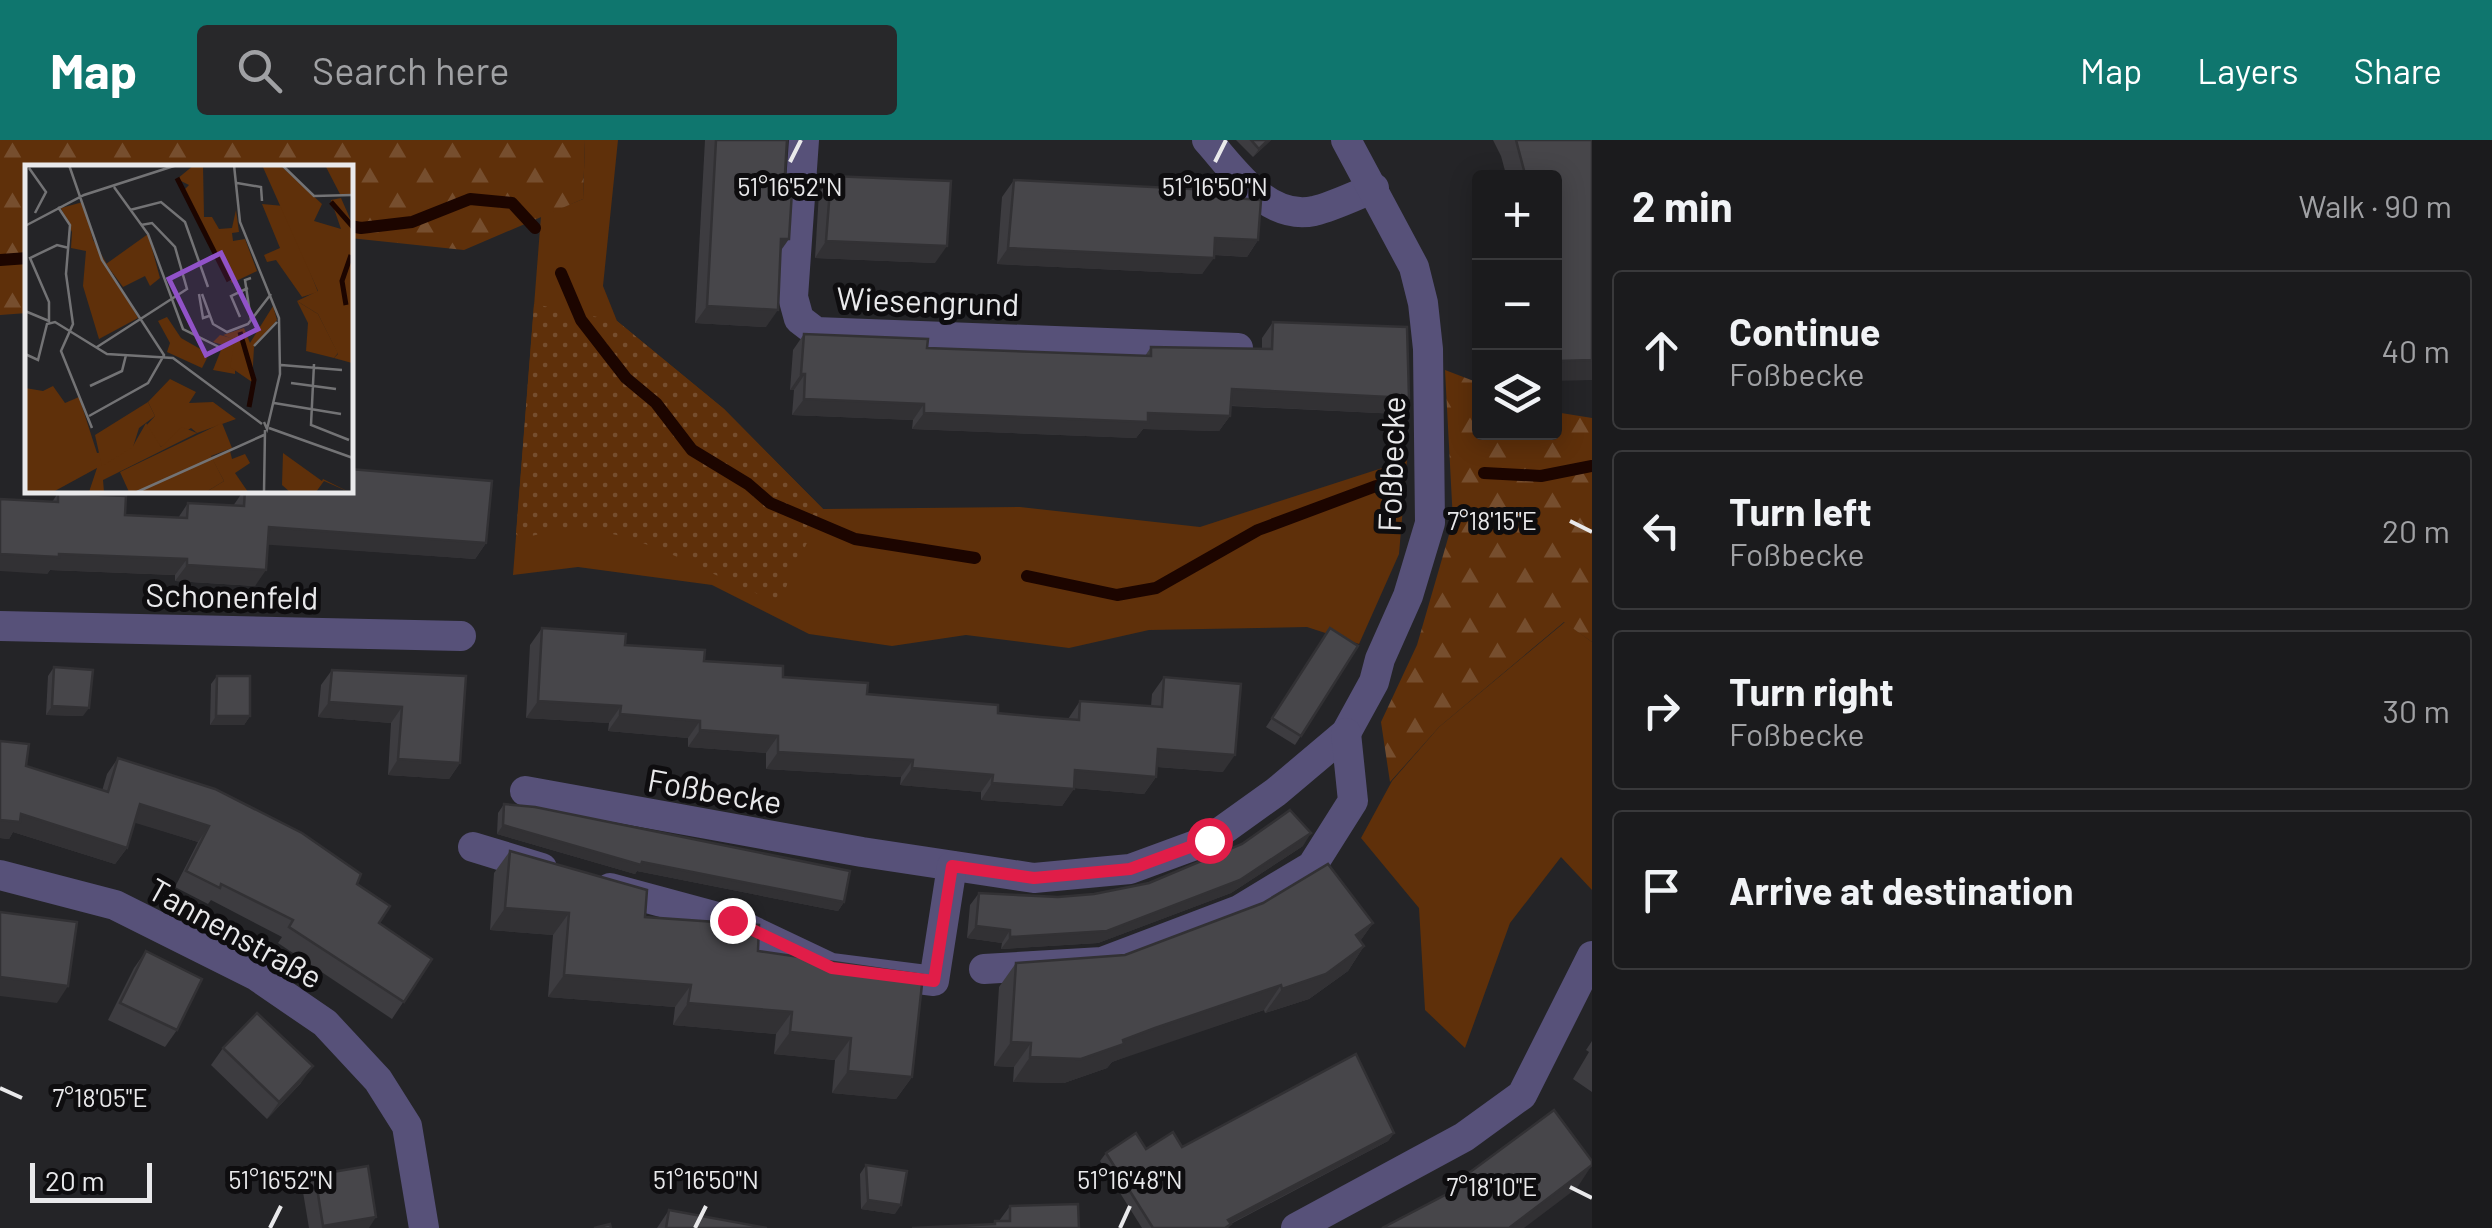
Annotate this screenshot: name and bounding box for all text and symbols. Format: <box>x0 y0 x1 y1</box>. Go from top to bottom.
search box <box>197 25 897 115</box>
text: Map <box>50 41 137 99</box>
icon: search <box>232 43 287 98</box>
text: Search here <box>312 47 509 93</box>
text: Map <box>2080 49 2142 91</box>
text: Layers <box>2197 49 2299 91</box>
text: Share <box>2354 49 2442 91</box>
inset map <box>25 165 352 492</box>
map controls <box>1472 170 1562 440</box>
button: + <box>1472 170 1562 260</box>
text: 51°16'52"N <box>737 171 843 201</box>
text: 51°16'50"N <box>1162 171 1268 201</box>
text: 2 min <box>1632 180 1733 230</box>
text: Walk · 90 m <box>2299 186 2452 224</box>
button: − <box>1472 260 1562 350</box>
street label: Wiesengrund <box>836 278 1020 322</box>
text: Continue <box>1729 308 1880 354</box>
icon: ahead <box>1634 323 1689 378</box>
text: 40 m <box>2381 331 2450 369</box>
button: layers <box>1472 350 1562 440</box>
text: Foßbecke <box>1729 354 1865 392</box>
street label: Foßbecke <box>1369 396 1411 532</box>
text: Turn left <box>1729 488 1872 534</box>
icon: left <box>1634 503 1689 558</box>
text: 7°18'15"E <box>1447 505 1537 535</box>
text: 20 m <box>2382 511 2450 549</box>
text: Foßbecke <box>1729 534 1865 572</box>
street label: Schonenfeld <box>145 574 319 616</box>
text: Turn right <box>1729 668 1894 714</box>
icon: right <box>1634 683 1689 738</box>
text: 30 m <box>2383 691 2450 729</box>
text: Foßbecke <box>1729 714 1865 752</box>
street label: Foßbecke <box>645 760 785 820</box>
route start <box>1187 818 1233 864</box>
icon: arrive <box>1634 863 1689 918</box>
text: Arrive at destination <box>1729 867 2074 913</box>
street label: Tannenstraße <box>143 869 329 995</box>
route end <box>710 898 756 944</box>
text: 7°18'05"E <box>52 1082 148 1112</box>
scale bar <box>30 1158 152 1202</box>
text: 20 m <box>45 1163 105 1197</box>
text: 51°16'52"N <box>228 1164 334 1194</box>
text: 51°16'50"N <box>653 1164 759 1194</box>
text: 51°16'48"N <box>1077 1164 1183 1194</box>
text: 7°18'10"E <box>1446 1171 1538 1201</box>

